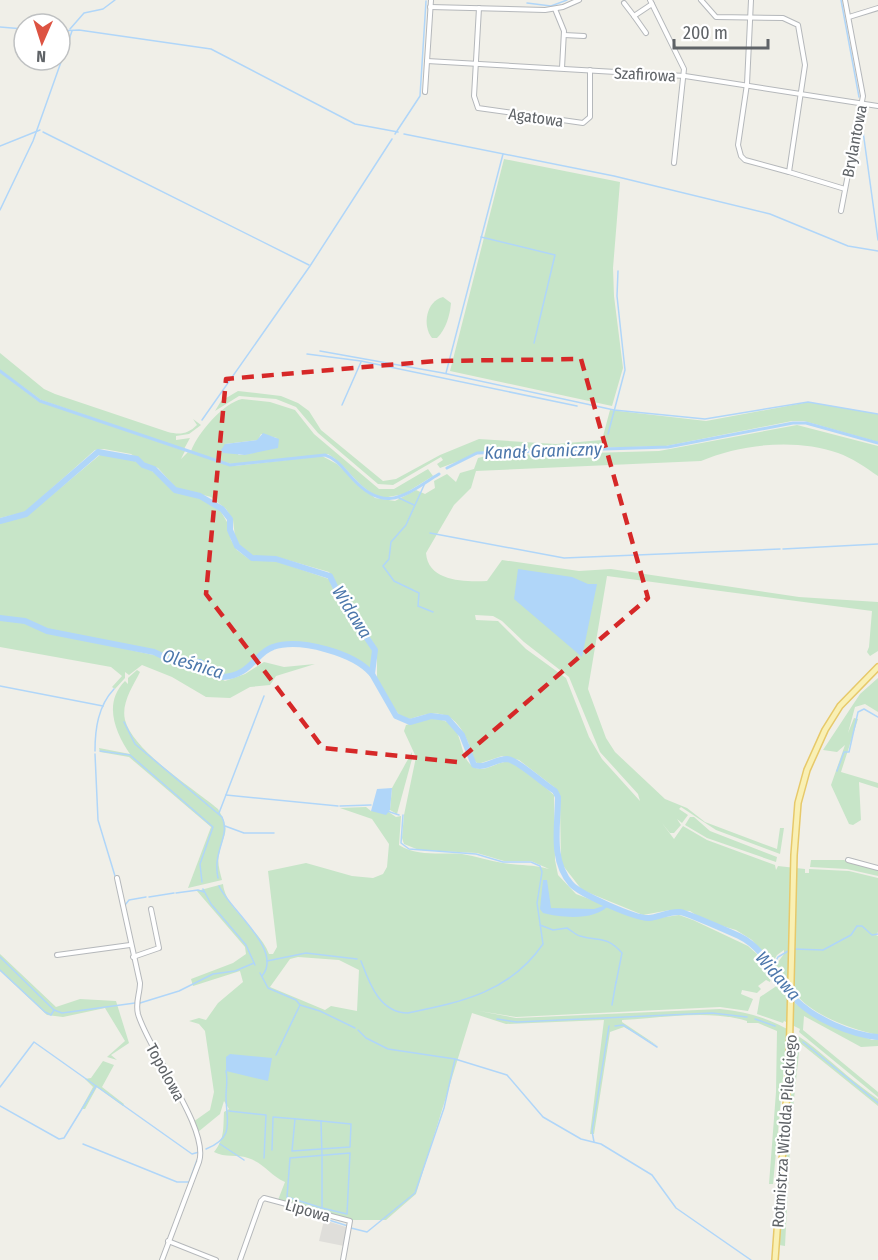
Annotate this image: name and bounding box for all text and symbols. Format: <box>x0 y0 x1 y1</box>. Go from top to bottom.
north arrow <box>12 12 72 72</box>
scale bar <box>674 12 768 50</box>
text: 200 m <box>683 22 728 44</box>
text: N <box>36 47 47 66</box>
street label: Szafirowa <box>614 63 676 86</box>
street label: Brylantowa <box>838 103 871 179</box>
street label: Agatowa <box>507 104 565 131</box>
water label: Kanał Graniczny <box>484 438 603 464</box>
water label: Widawa <box>327 582 377 642</box>
water label: Oleśnica <box>160 644 226 684</box>
water label: Widawa <box>751 947 805 1005</box>
street label: Rotmistrza Witolda Pileckiego <box>768 1034 801 1228</box>
street label: Topolowa <box>142 1040 189 1104</box>
street label: Lipowa <box>283 1195 333 1226</box>

